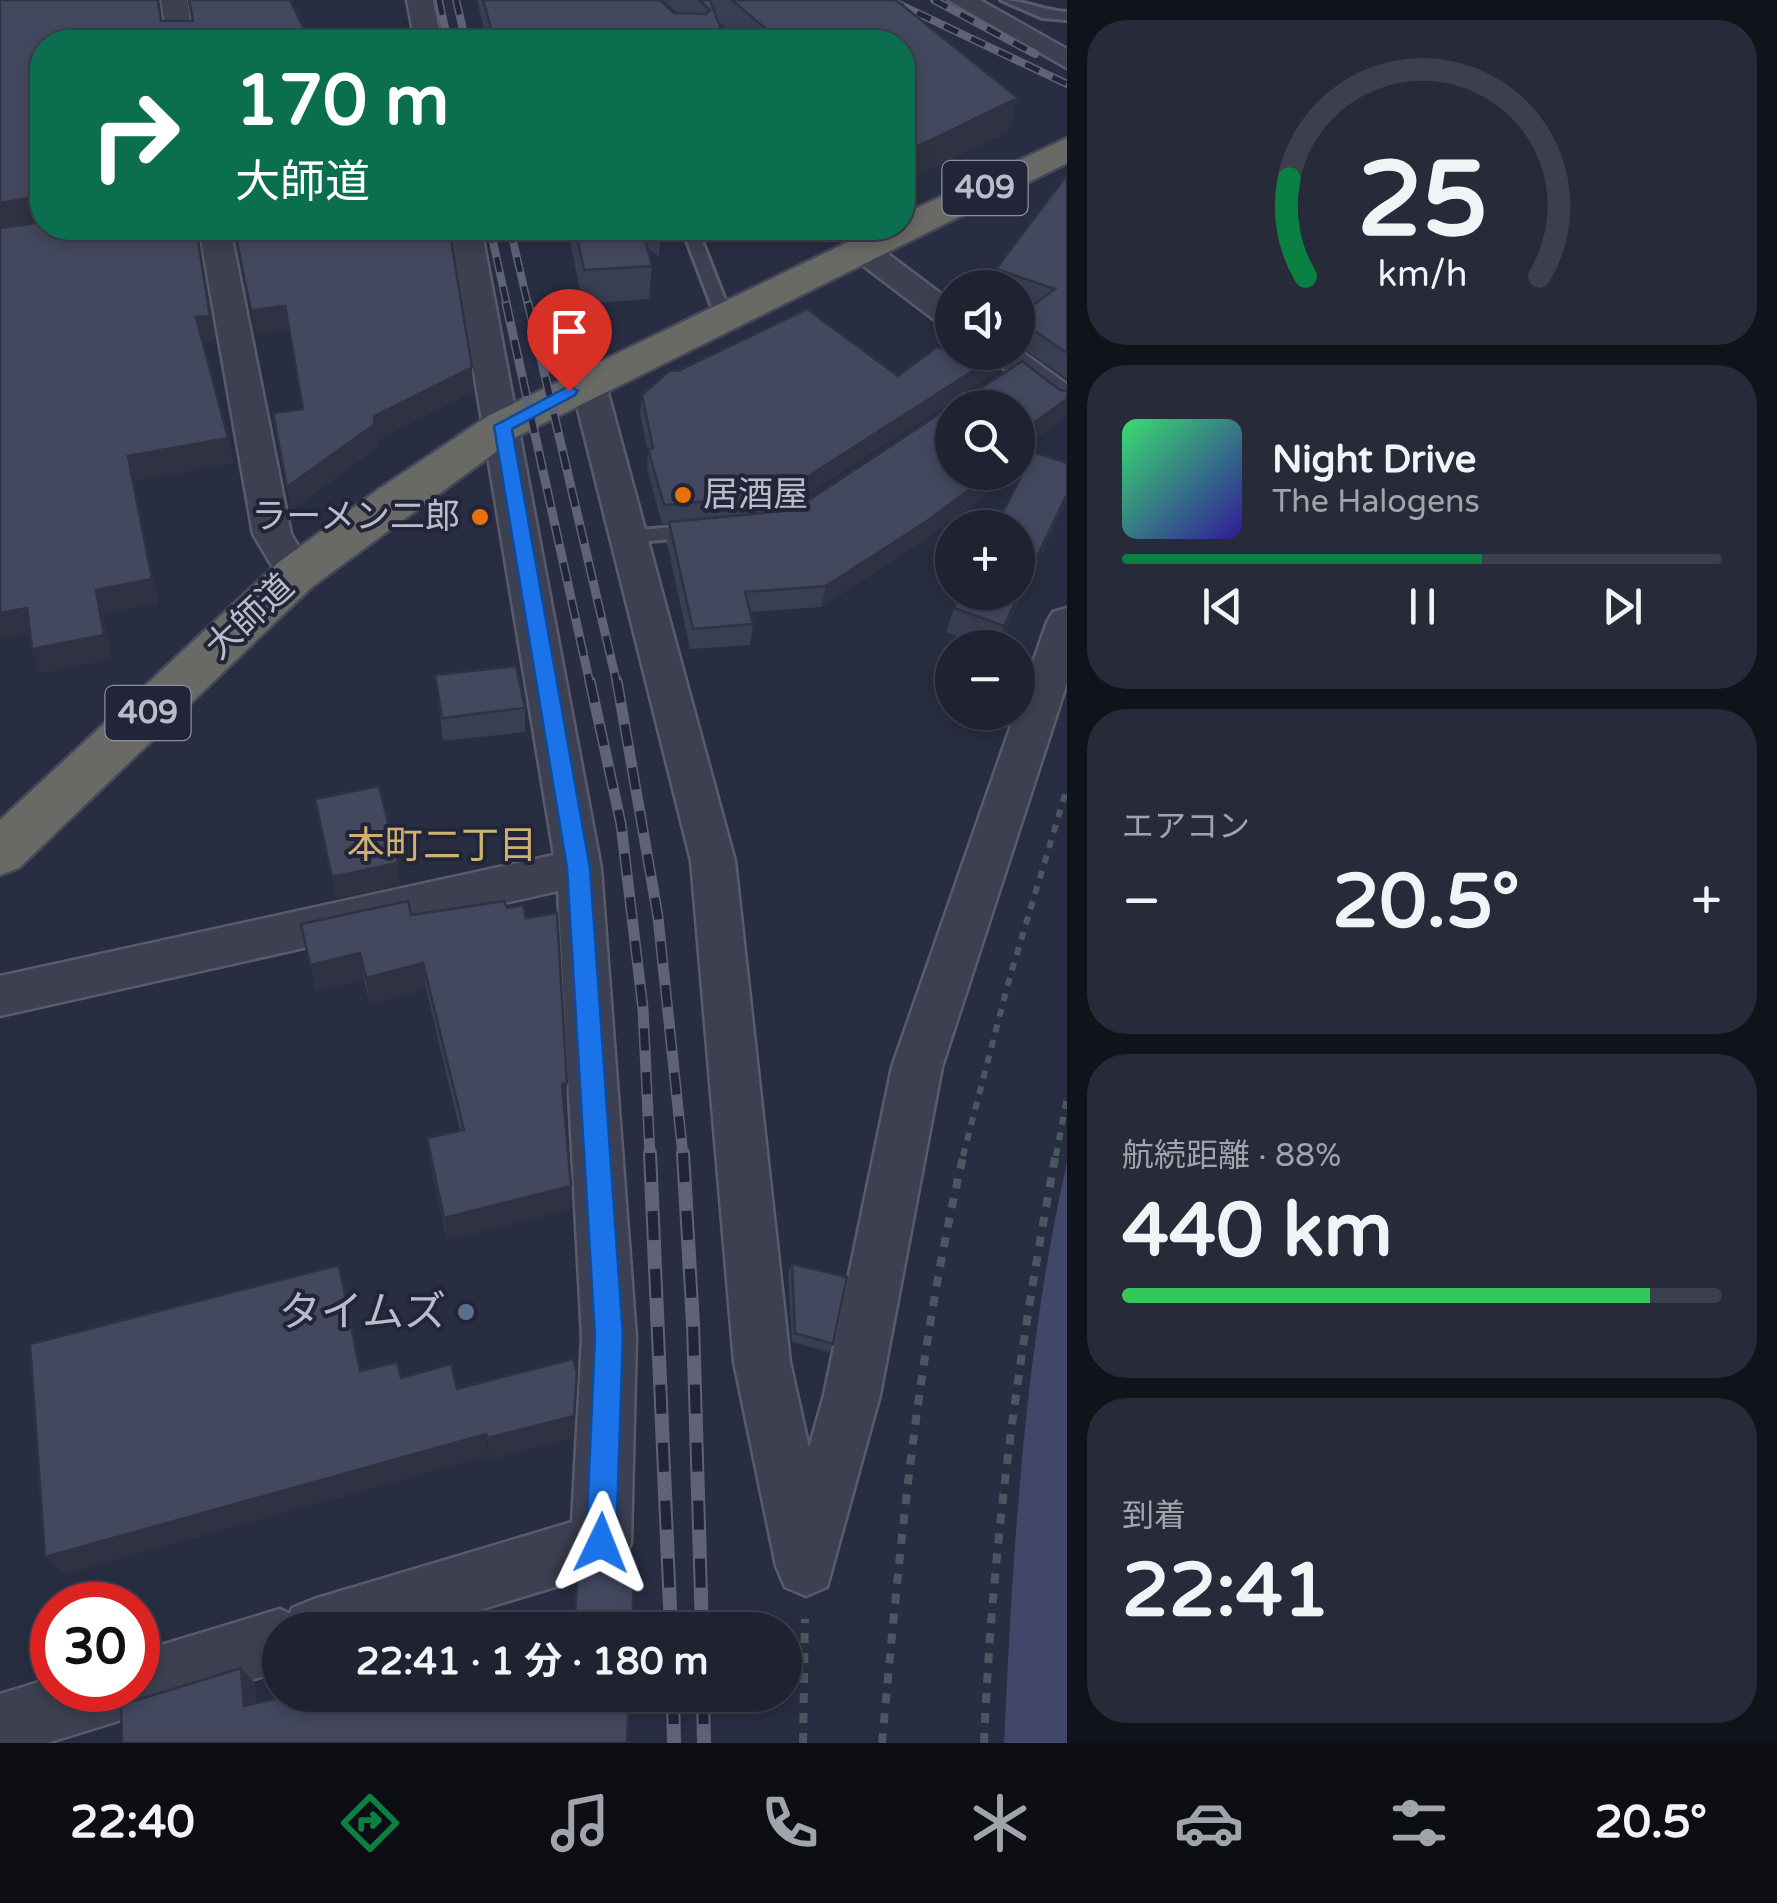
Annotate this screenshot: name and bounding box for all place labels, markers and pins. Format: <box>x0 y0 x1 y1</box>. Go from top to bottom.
pin <box>527 289 612 392</box>
place label: 居酒屋 <box>703 474 808 516</box>
marker: 居酒屋 <box>672 484 694 506</box>
place label: ラーメン二郎 <box>251 496 460 538</box>
marker: ラーメン二郎 <box>469 506 491 528</box>
place label: タイムズ <box>279 1287 446 1338</box>
marker: タイムズ <box>455 1301 477 1323</box>

